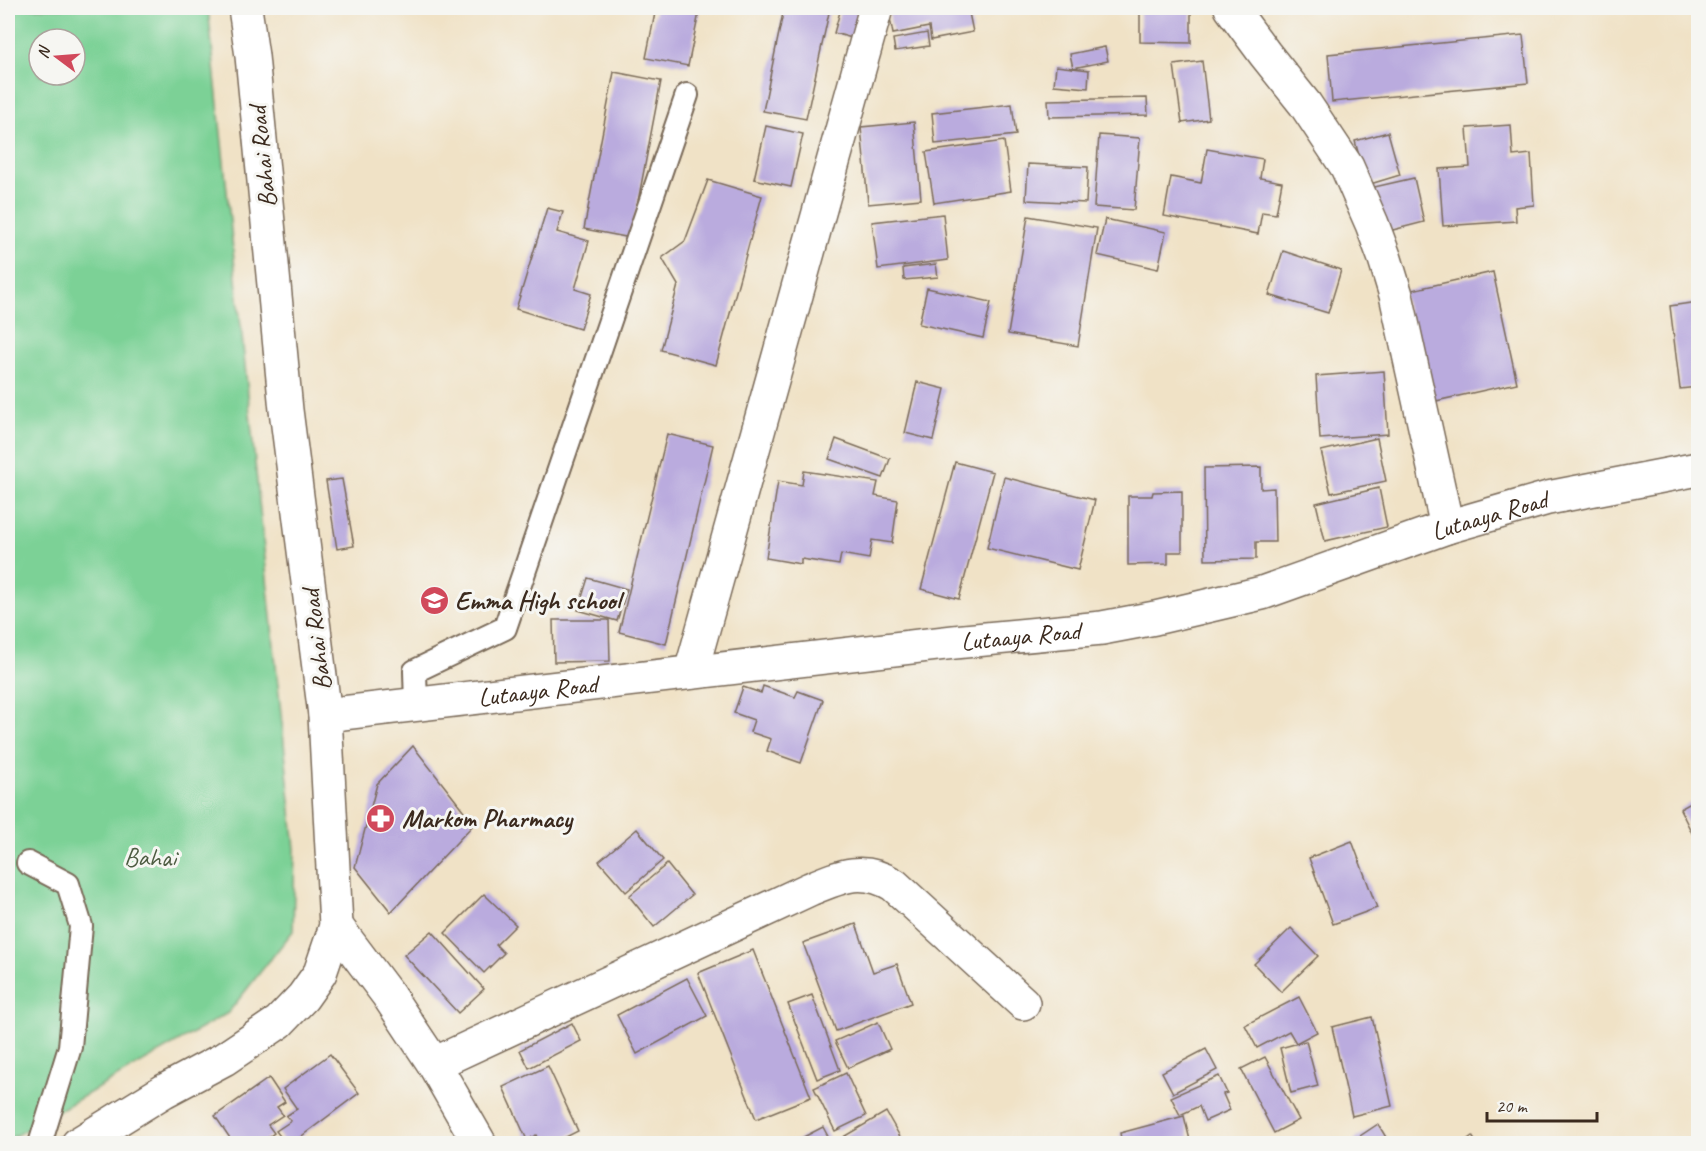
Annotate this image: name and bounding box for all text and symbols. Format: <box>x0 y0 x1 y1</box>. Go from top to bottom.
north arrow <box>27 27 87 87</box>
text: N <box>33 43 55 61</box>
street label: Bahai Road <box>240 101 284 209</box>
street label: Lutaaya Road <box>1427 482 1555 548</box>
street label: Bahai Road <box>293 584 339 692</box>
school or university icon: Emma High school <box>418 584 450 616</box>
place label: Emma High school <box>455 584 625 617</box>
street label: Lutaaya Road <box>959 614 1085 658</box>
street label: Lutaaya Road <box>476 667 603 714</box>
pharmacy icon: Markom Pharmacy <box>365 802 397 834</box>
place label: Markom Pharmacy <box>402 802 574 835</box>
park label: Bahai <box>124 841 179 874</box>
scale bar <box>1487 1085 1596 1123</box>
text: 20 m <box>1496 1095 1529 1117</box>

